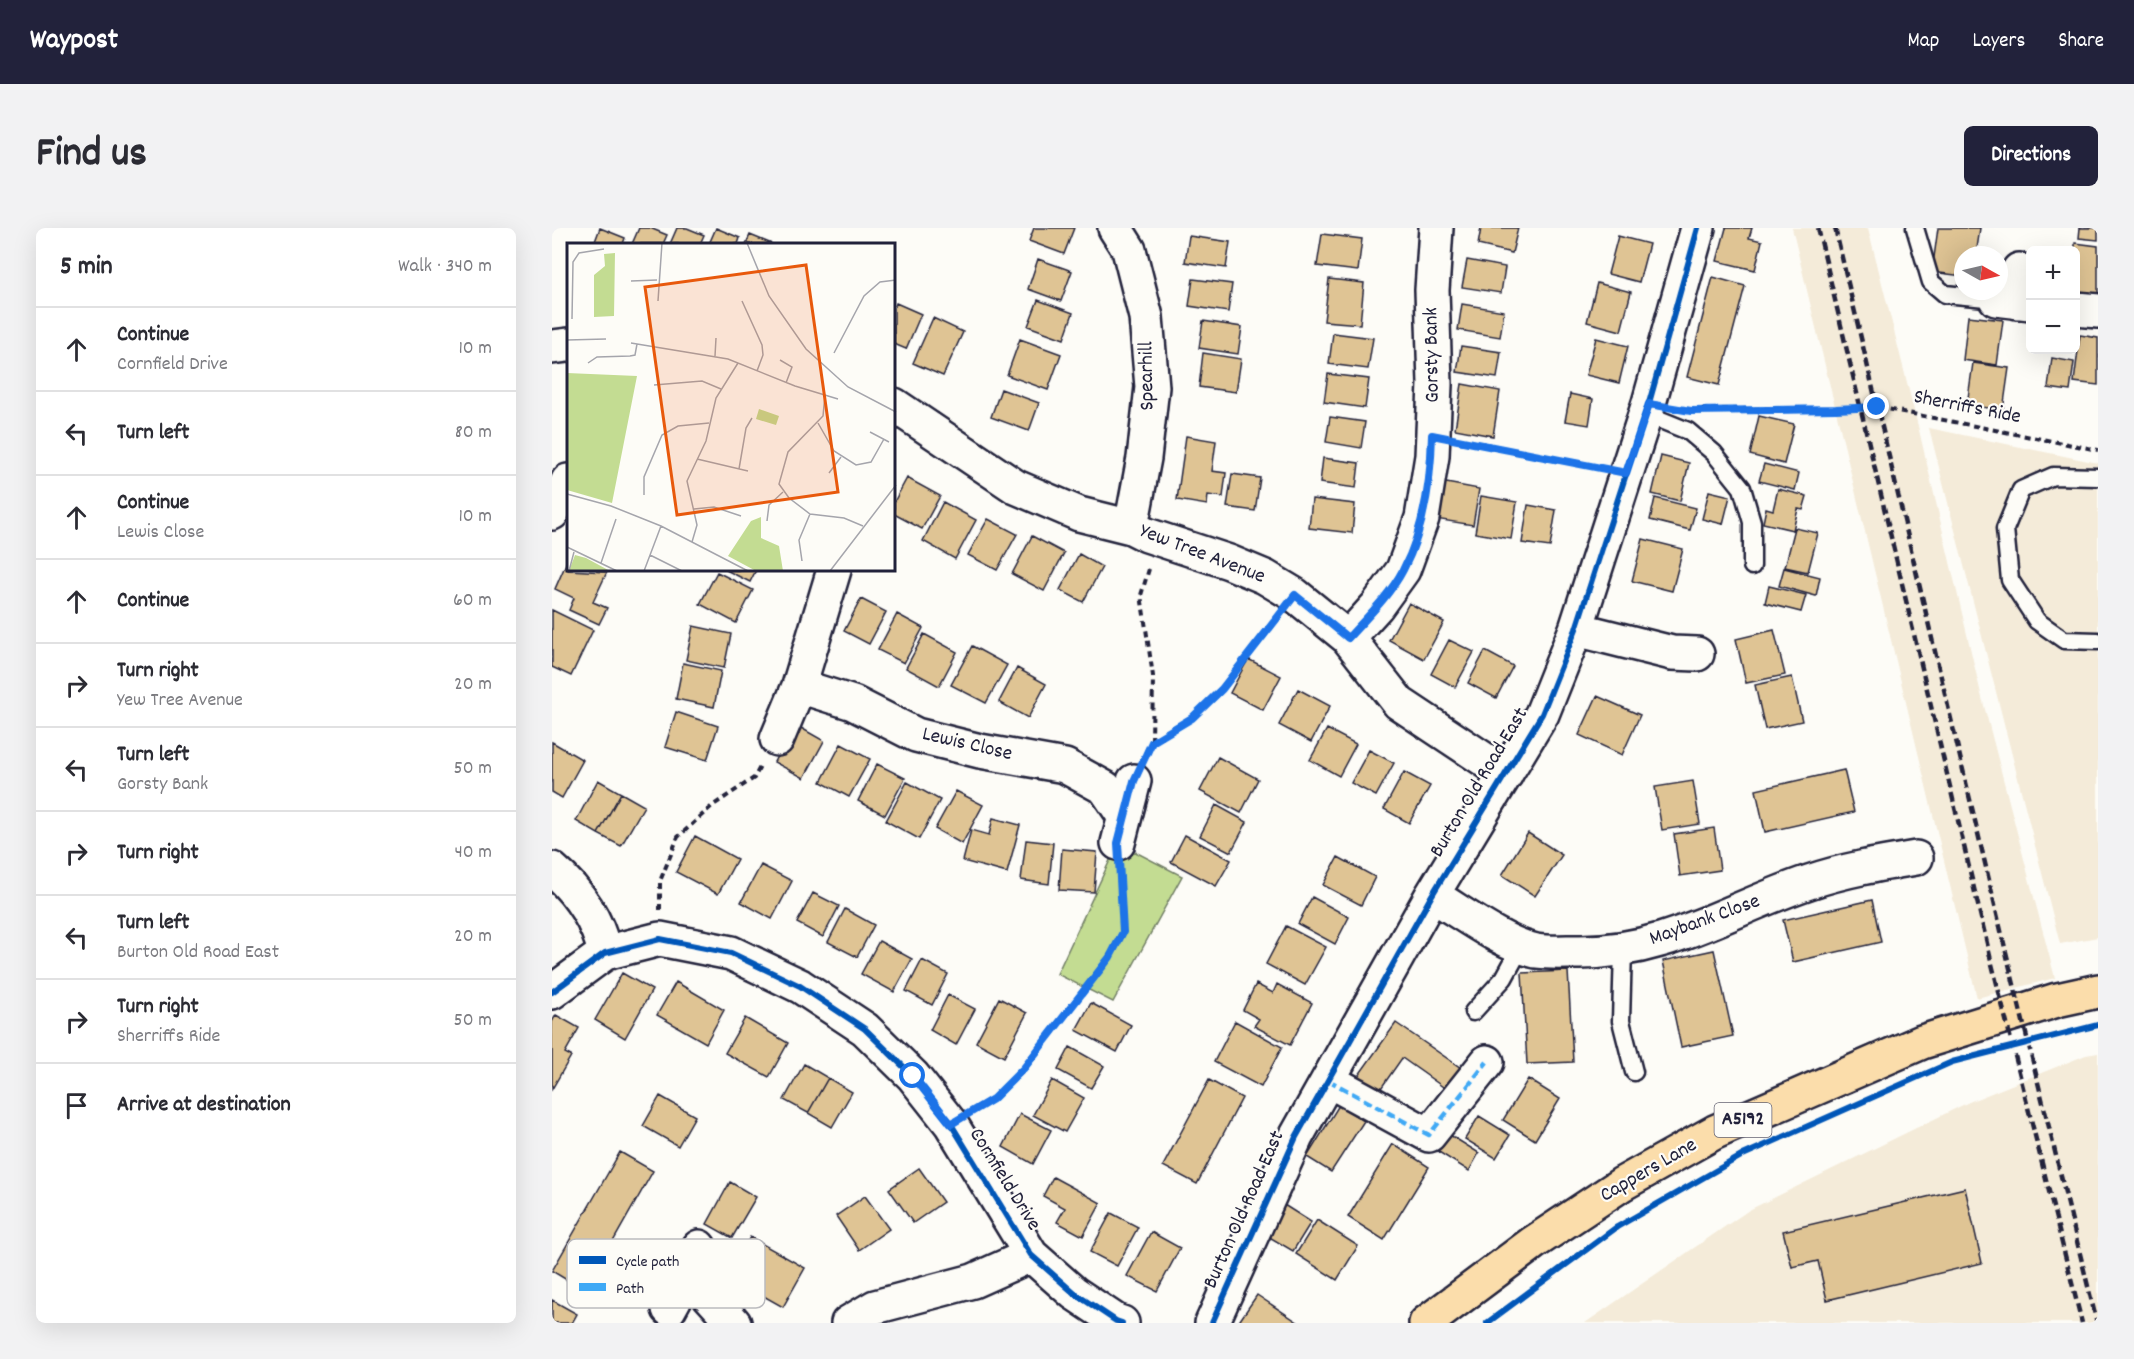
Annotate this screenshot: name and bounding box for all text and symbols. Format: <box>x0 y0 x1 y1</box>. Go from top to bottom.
text: Waypost <box>30 22 118 62</box>
text: Map <box>1908 27 1939 57</box>
text: Layers <box>1972 27 2025 57</box>
text: Share <box>2058 27 2104 57</box>
text: Find us <box>36 126 147 186</box>
button: Directions <box>1964 126 2098 186</box>
inset map <box>567 243 896 572</box>
north arrow <box>1954 246 2008 300</box>
map controls <box>2026 246 2080 354</box>
button: + <box>2026 246 2080 300</box>
text: 5 min <box>60 249 113 286</box>
text: Walk · 340 m <box>398 253 492 281</box>
button: − <box>2026 300 2080 354</box>
street label: Gorsty Bank <box>1417 307 1449 403</box>
text: Continue <box>117 320 189 351</box>
icon: ahead <box>60 333 93 366</box>
text: 10 m <box>458 335 492 363</box>
street label: Spearhill <box>1132 341 1164 411</box>
text: Cornfield Drive <box>117 351 228 379</box>
street label: Sherriffs Ride <box>1911 383 2023 433</box>
route end <box>1863 393 1889 419</box>
icon: left <box>60 417 93 450</box>
text: Turn left <box>117 418 189 449</box>
text: 80 m <box>455 419 492 447</box>
text: Continue <box>117 488 189 519</box>
icon: ahead <box>60 501 93 534</box>
text: 10 m <box>458 503 492 531</box>
street label: Yew Tree Avenue <box>1135 517 1269 593</box>
text: Lewis Close <box>117 519 204 547</box>
icon: ahead <box>60 585 93 618</box>
text: Continue <box>117 586 189 617</box>
text: 60 m <box>453 587 492 615</box>
text: Turn right <box>117 656 199 687</box>
icon: right <box>60 669 93 702</box>
text: 20 m <box>454 671 492 699</box>
text: Yew Tree Avenue <box>117 687 243 715</box>
street label: Burton Old Road East <box>1423 702 1537 864</box>
street label: Lewis Close <box>919 720 1015 770</box>
text: Turn left <box>117 740 189 771</box>
icon: left <box>60 753 93 786</box>
text: 50 m <box>454 755 492 783</box>
text: Gorsty Bank <box>117 771 208 799</box>
icon: right <box>60 837 93 870</box>
text: Turn right <box>117 838 199 869</box>
text: 40 m <box>454 839 492 867</box>
street label: Maybank Close <box>1646 887 1764 955</box>
text: Turn left <box>117 908 189 939</box>
icon: left <box>60 921 93 954</box>
text: 20 m <box>454 923 492 951</box>
text: Burton Old Road East <box>117 939 279 967</box>
text: Turn right <box>117 992 199 1023</box>
icon: right <box>60 1005 93 1038</box>
text: 50 m <box>454 1007 492 1035</box>
text: Sherriffs Ride <box>117 1023 220 1051</box>
route start <box>899 1062 925 1088</box>
icon: arrive <box>60 1089 93 1122</box>
text: Arrive at destination <box>117 1090 291 1121</box>
road number: A5192 <box>1714 1103 1772 1137</box>
street label: Cornfield Drive <box>960 1123 1048 1237</box>
street label: Burton Old Road East <box>1197 1126 1293 1294</box>
street label: Cappers Lane <box>1595 1131 1703 1211</box>
legend <box>567 1239 765 1308</box>
text: Cycle path <box>616 1251 679 1274</box>
text: Path <box>616 1278 644 1301</box>

